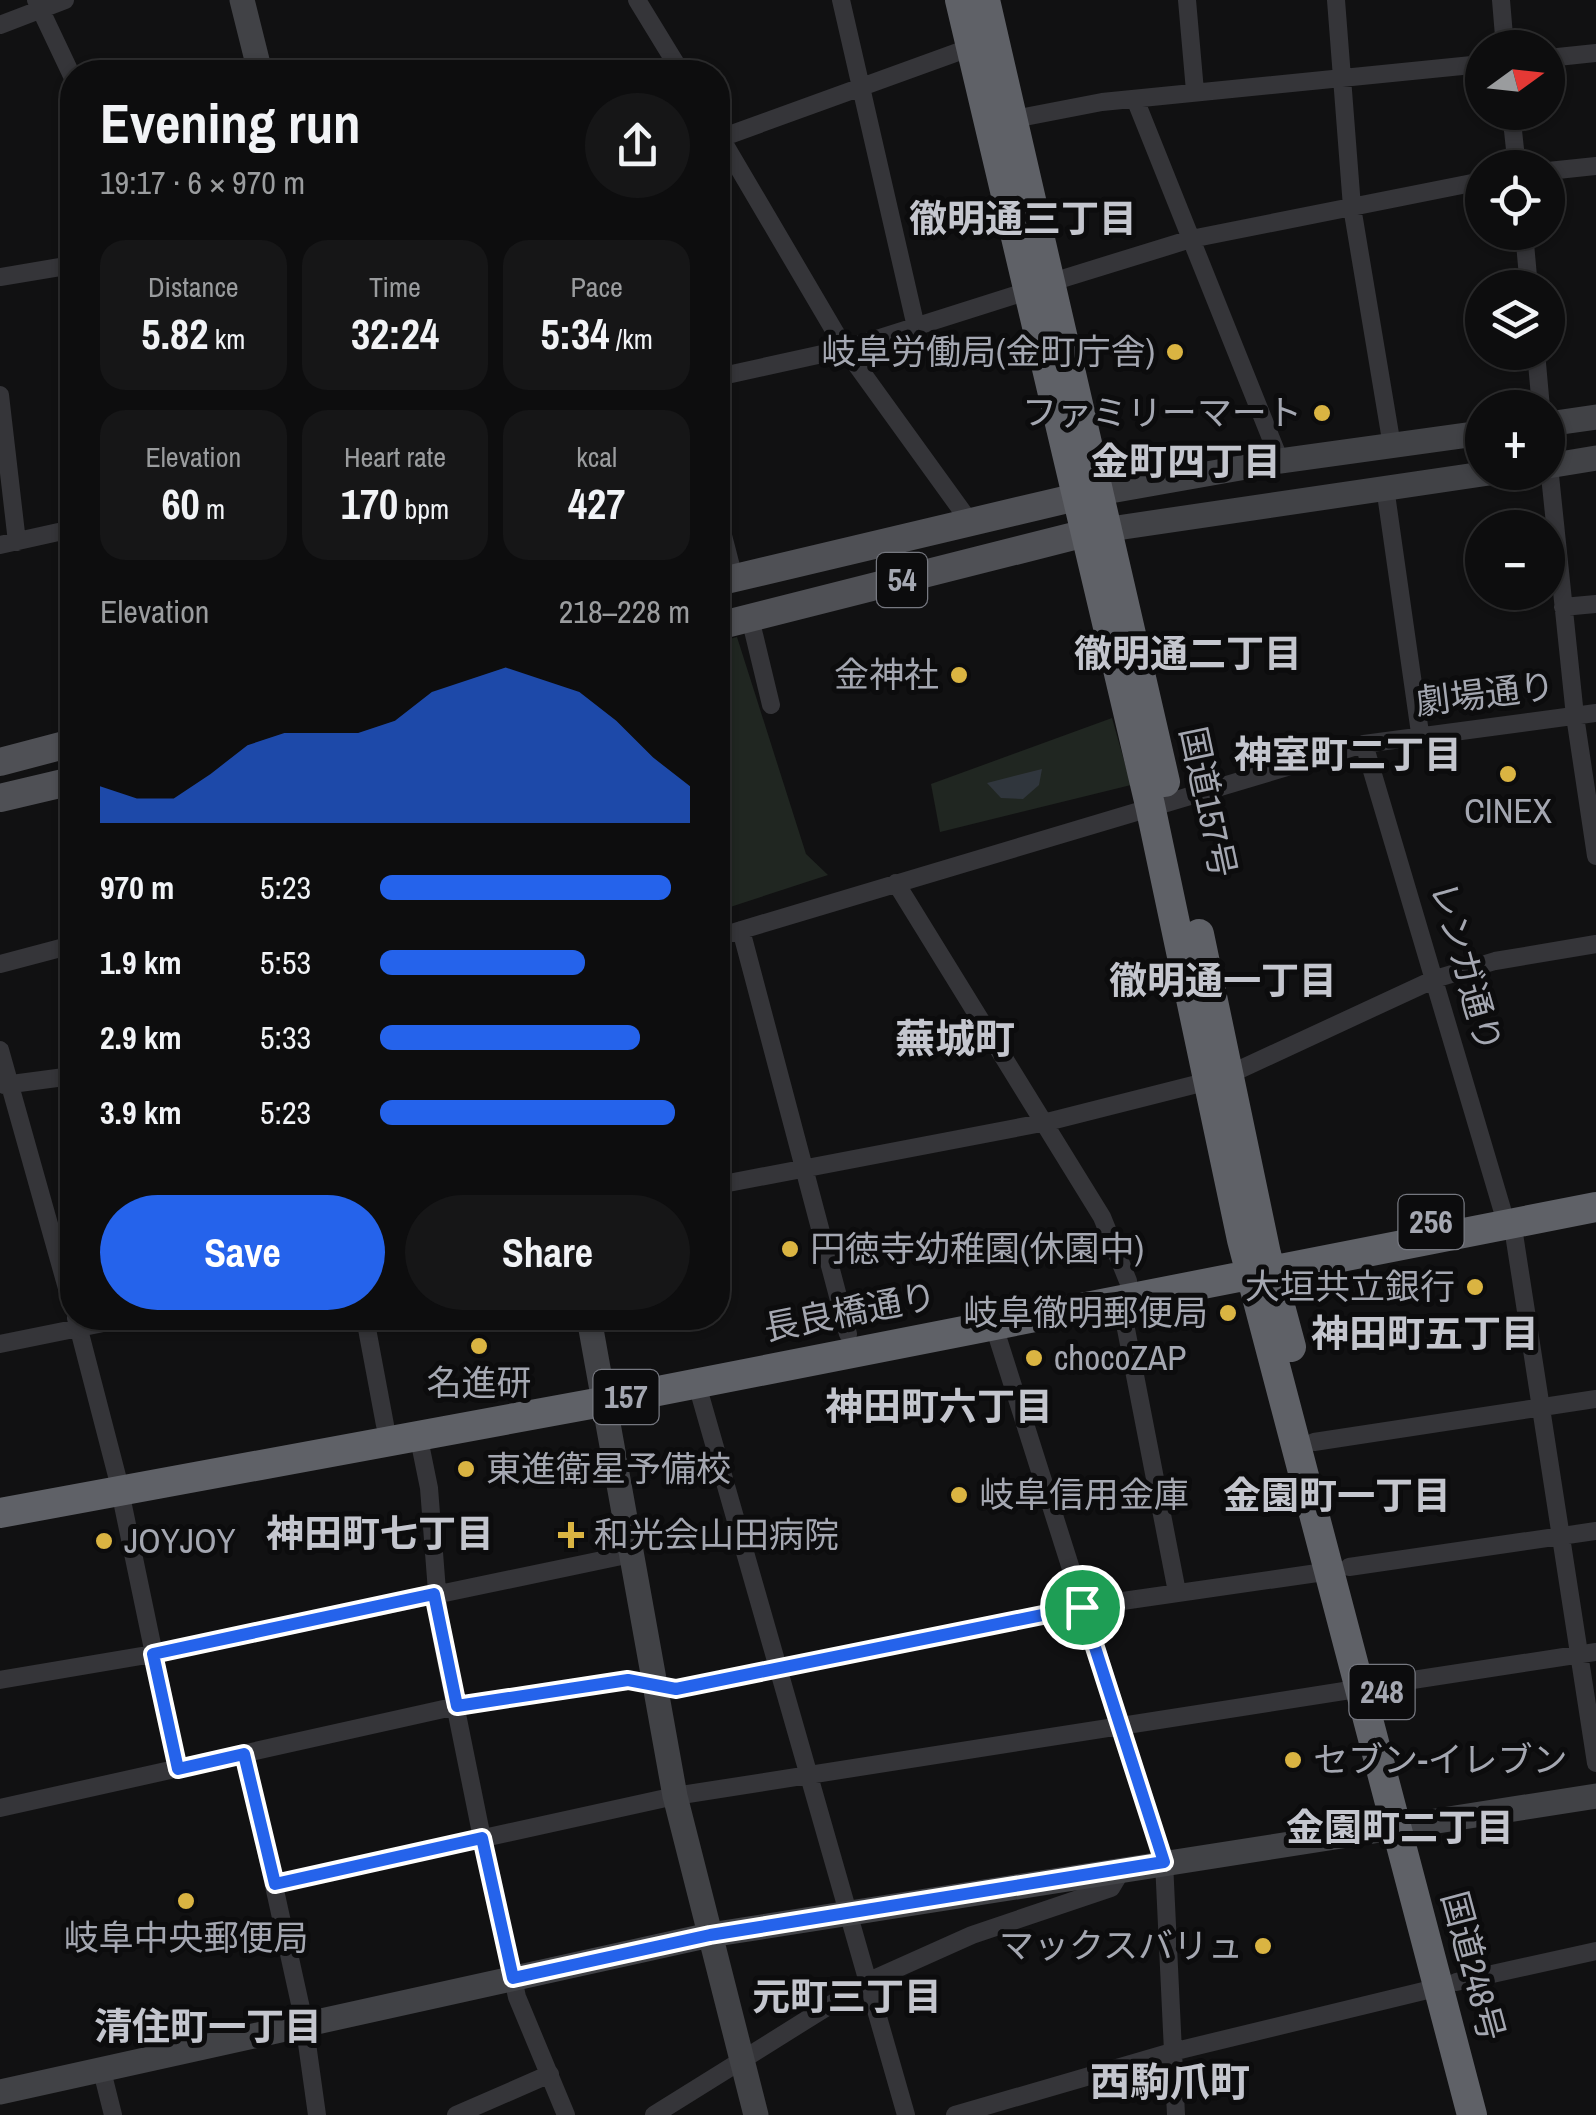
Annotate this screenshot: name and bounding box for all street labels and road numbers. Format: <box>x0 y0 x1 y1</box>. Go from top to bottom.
road number: 54 <box>877 553 927 607</box>
street label: 劇場通り <box>1413 662 1557 725</box>
street label: 国道157号 <box>1170 722 1247 882</box>
street label: レンガ通り <box>1420 876 1513 1057</box>
road number: 256 <box>1398 1195 1464 1249</box>
street label: 長良橋通り <box>760 1272 940 1351</box>
road number: 157 <box>594 1370 658 1424</box>
road number: 248 <box>1350 1665 1414 1719</box>
street label: 国道248号 <box>1431 1886 1516 2046</box>

